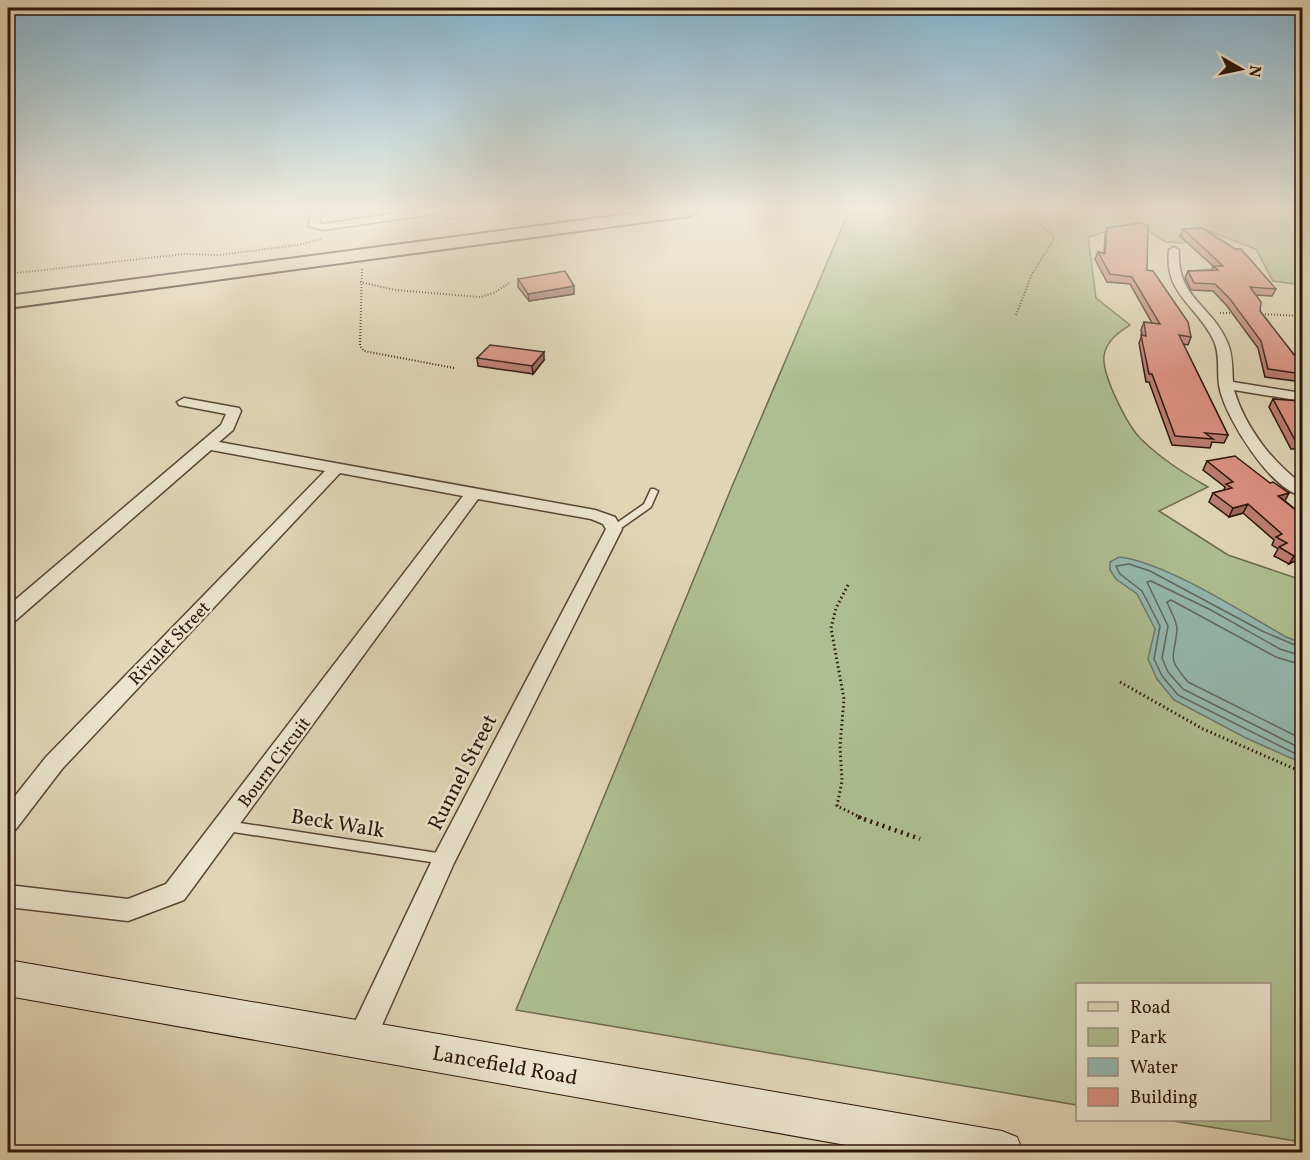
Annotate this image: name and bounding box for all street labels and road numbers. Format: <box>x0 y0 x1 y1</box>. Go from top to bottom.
street label: Rivulet Street <box>123 596 217 692</box>
street label: Runnel Street <box>422 710 505 836</box>
street label: Bourn Circuit <box>233 712 318 813</box>
street label: Beck Walk <box>289 803 387 846</box>
street label: Lancefield Road <box>430 1039 580 1094</box>

